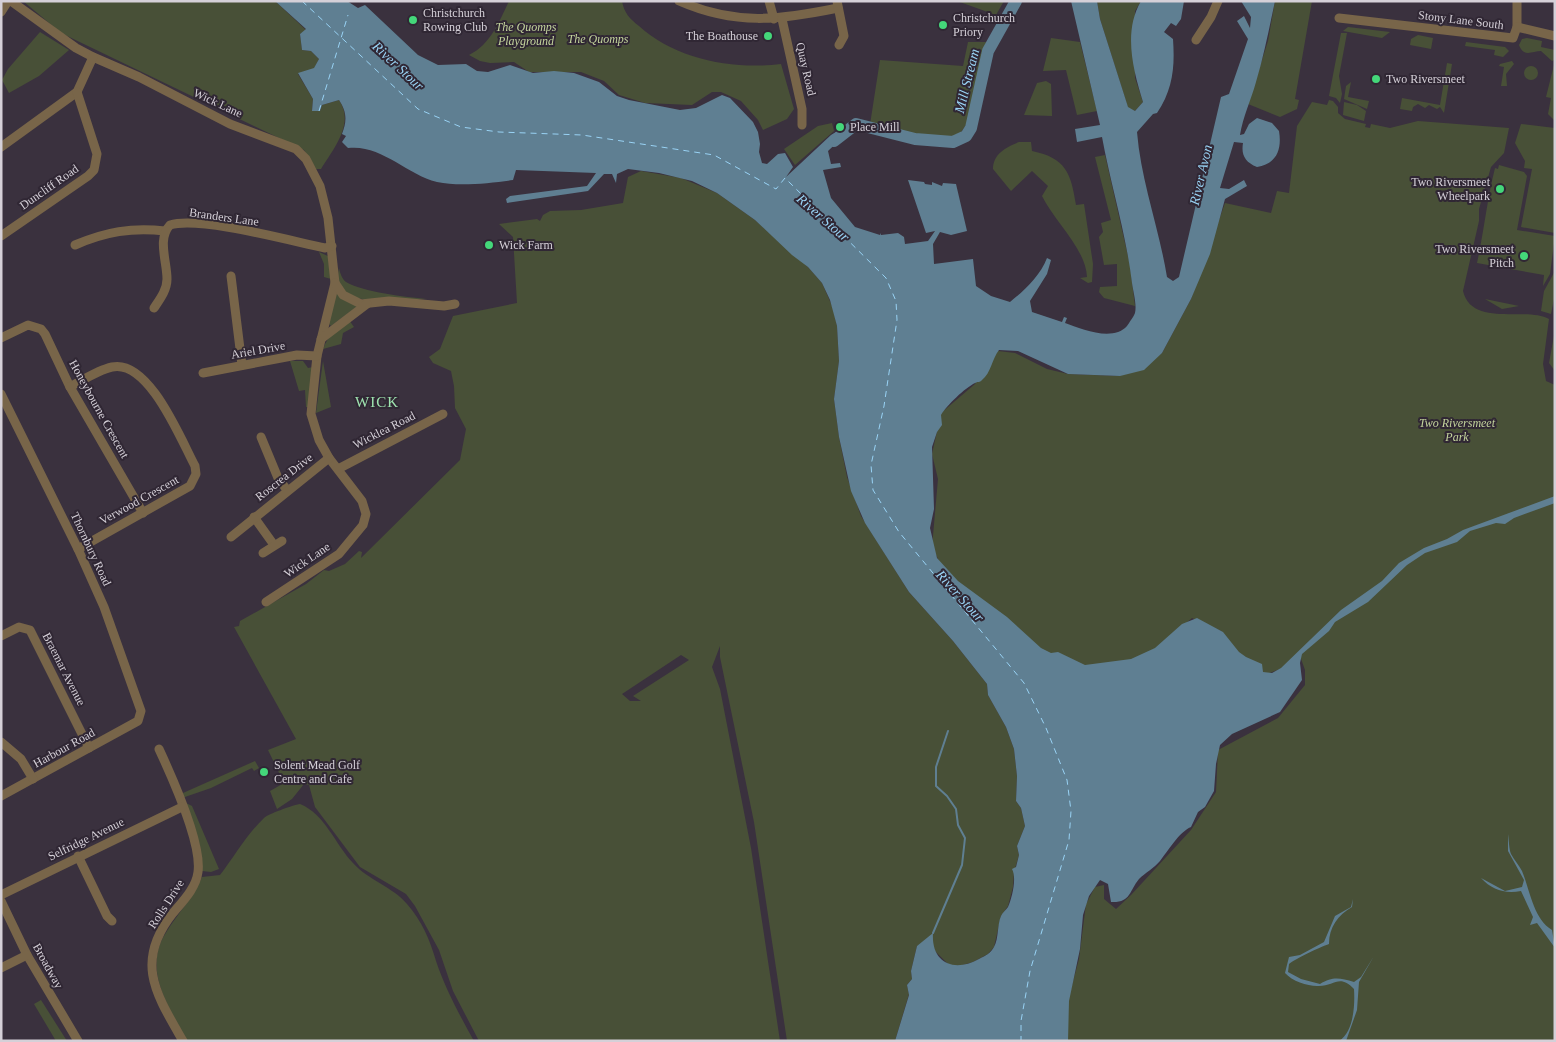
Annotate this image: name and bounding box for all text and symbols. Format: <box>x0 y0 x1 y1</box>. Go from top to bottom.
place label: Christchurch Rowing Club <box>423 6 487 34</box>
street label: Stony Lane South <box>1417 8 1505 32</box>
place label: Christchurch Priory <box>953 11 1015 39</box>
marker: Christchurch Rowing Club <box>407 14 419 26</box>
marker: Christchurch Priory <box>937 19 949 31</box>
park label: The Quomps Playground <box>495 20 557 48</box>
place label: The Boathouse <box>686 29 758 43</box>
marker: The Boathouse <box>762 30 774 42</box>
park label: The Quomps <box>567 32 629 46</box>
water label: River Stour <box>369 38 427 94</box>
street label: Quay Road <box>793 41 819 97</box>
water label: Mill Stream <box>951 47 982 116</box>
place label: Two Riversmeet <box>1386 72 1465 86</box>
marker: Two Riversmeet <box>1370 73 1382 85</box>
street label: Wick Lane <box>191 86 245 120</box>
place label: Place Mill <box>850 120 900 134</box>
marker: Place Mill <box>834 121 846 133</box>
water label: River Avon <box>1187 143 1215 208</box>
street label: Duncliff Road <box>17 162 81 212</box>
place label: Two Riversmeet Wheelpark <box>1411 175 1491 203</box>
marker: Two Riversmeet Wheelpark <box>1494 183 1506 195</box>
water label: River Stour <box>793 191 853 245</box>
street label: Branders Lane <box>188 205 260 229</box>
place label: Wick Farm <box>499 238 554 252</box>
marker: Wick Farm <box>483 239 495 251</box>
place label: Two Riversmeet Pitch <box>1435 242 1515 270</box>
marker: Two Riversmeet Pitch <box>1518 250 1530 262</box>
street label: Ariel Drive <box>230 338 286 362</box>
street label: Honeybourne Crescent <box>66 357 132 461</box>
district label: WICK <box>355 394 399 410</box>
street label: Wicklea Road <box>351 408 417 452</box>
park label: Two Riversmeet Park <box>1419 416 1496 444</box>
street label: Roscrea Drive <box>253 450 315 504</box>
street label: Verwood Crescent <box>97 472 182 528</box>
street label: Thornbury Road <box>68 510 114 588</box>
street label: Wick Lane <box>281 540 333 580</box>
water label: River Stour <box>932 566 987 625</box>
street label: Braemar Avenue <box>40 630 88 708</box>
street label: Harbour Road <box>31 725 97 771</box>
place label: Solent Mead Golf Centre and Cafe <box>274 758 360 786</box>
marker: Solent Mead Golf Centre and Cafe <box>258 766 270 778</box>
street label: Selfridge Avenue <box>46 815 126 863</box>
street label: Rolls Drive <box>145 877 187 931</box>
street label: Broadway <box>30 941 66 991</box>

